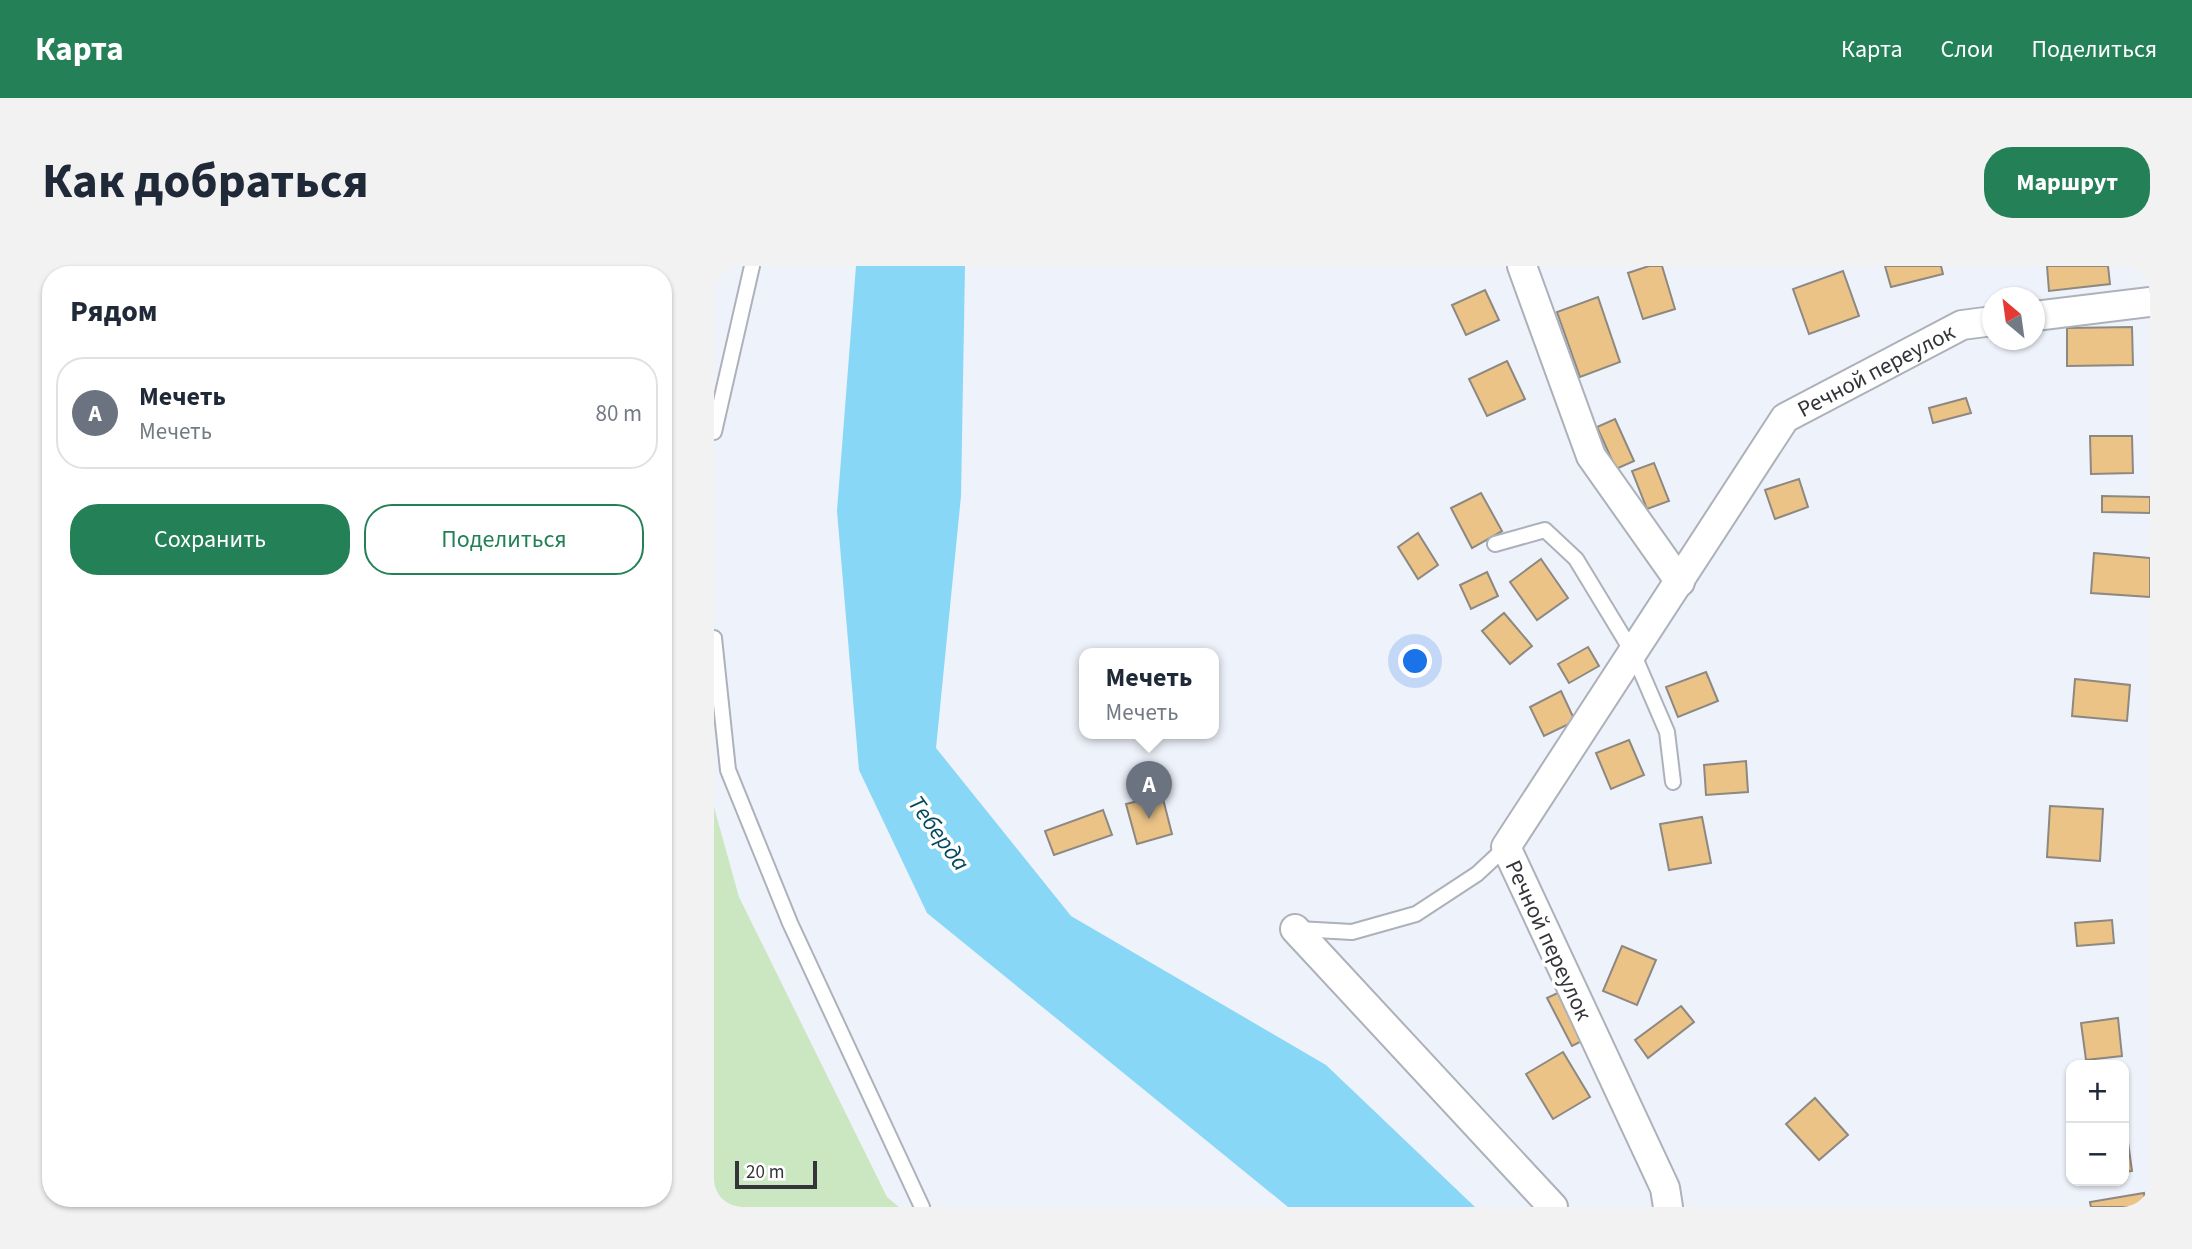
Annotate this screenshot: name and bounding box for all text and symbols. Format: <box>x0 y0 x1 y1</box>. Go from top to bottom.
text: Карта <box>35 26 124 73</box>
text: Карта <box>1841 32 1903 67</box>
text: Слои <box>1941 32 1994 67</box>
text: Поделиться <box>2032 32 2157 67</box>
text: Как добраться <box>42 147 369 217</box>
button: Маршрут <box>1984 147 2150 218</box>
north arrow <box>1982 287 2045 350</box>
text: Рядом <box>70 290 158 333</box>
street label: Речной переулок <box>1792 315 1961 426</box>
text: Мечеть <box>139 378 226 415</box>
text: A <box>88 397 102 430</box>
text: 80 m <box>595 397 642 430</box>
text: Мечеть <box>139 415 212 448</box>
button: Сохранить <box>70 504 350 575</box>
button: Поделиться <box>364 504 644 575</box>
your location <box>1398 644 1432 678</box>
popup <box>1079 648 1219 739</box>
text: Мечеть <box>1106 659 1193 696</box>
text: Мечеть <box>1106 696 1178 729</box>
pin: A <box>1126 761 1172 819</box>
water label: Теберда <box>899 788 978 878</box>
street label: Речной переулок <box>1497 855 1600 1026</box>
map controls <box>2066 1060 2129 1186</box>
button: + <box>2066 1060 2129 1123</box>
button: − <box>2066 1123 2129 1186</box>
scale bar <box>735 1158 817 1190</box>
text: 20 m <box>746 1159 784 1186</box>

